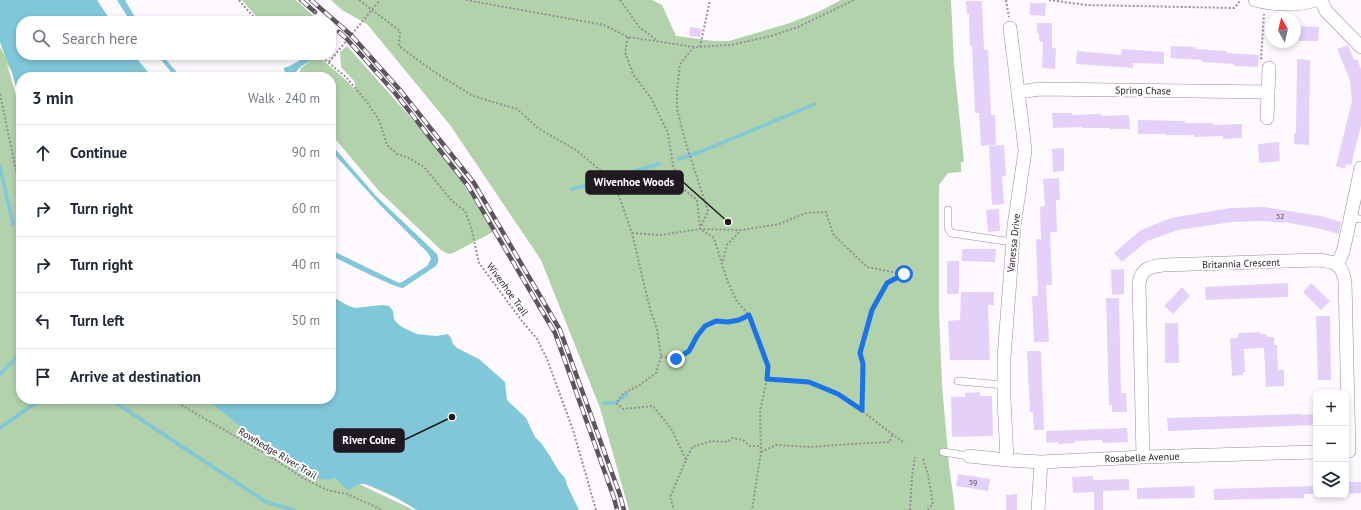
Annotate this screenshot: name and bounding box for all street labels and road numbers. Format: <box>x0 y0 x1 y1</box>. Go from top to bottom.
street label: Spring Chase <box>1115 84 1171 97</box>
street label: Vanessa Drive <box>1004 213 1023 274</box>
street label: Britannia Crescent <box>1202 256 1281 271</box>
street label: Wivenhoe Trail <box>484 260 531 319</box>
street label: Rowhedge River Trail <box>236 425 320 482</box>
street label: Rosabelle Avenue <box>1104 450 1180 465</box>

